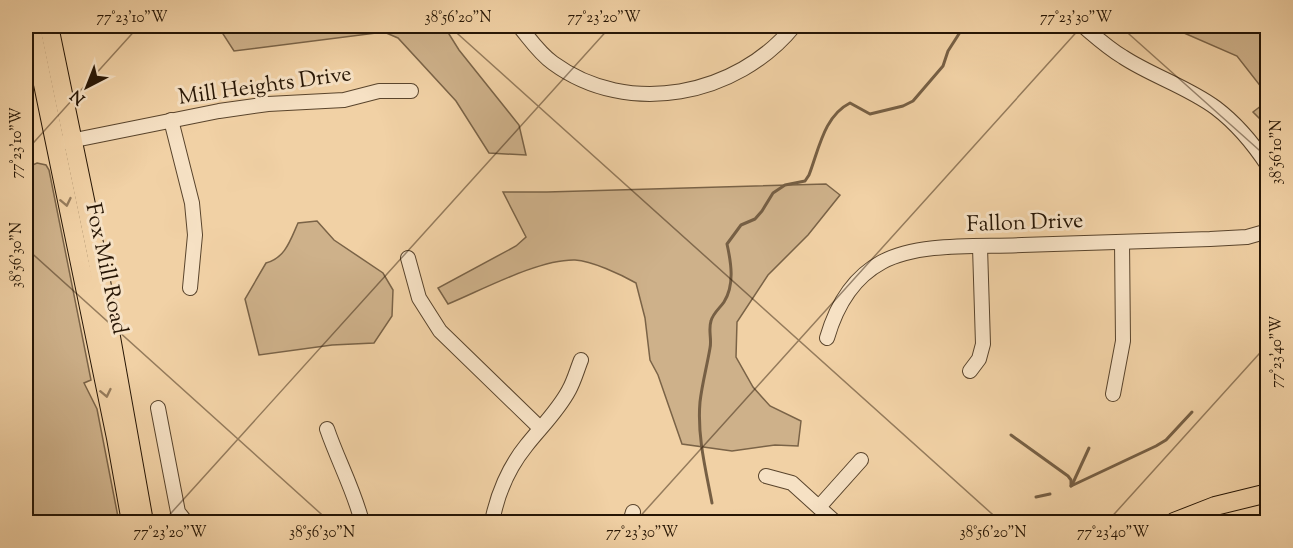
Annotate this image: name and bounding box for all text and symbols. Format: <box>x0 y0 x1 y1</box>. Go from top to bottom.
text: 77°23'10"W <box>96 8 168 29</box>
text: 38°56'20"N <box>425 8 491 29</box>
text: 77°23'20"W <box>567 8 641 29</box>
text: 77°23'30"W <box>1040 8 1112 29</box>
north arrow <box>57 57 117 117</box>
street label: Mill Heights Drive <box>176 59 354 115</box>
text: N <box>66 83 91 109</box>
text: 77°23'10"W <box>7 107 28 179</box>
text: 38°56'10"N <box>1267 120 1288 184</box>
one-way arrow <box>59 197 72 207</box>
street label: Fox Mill Road <box>75 200 135 338</box>
street label: Fallon Drive <box>966 206 1084 242</box>
text: 38°56'30"N <box>7 222 28 288</box>
text: 77°23'40"W <box>1267 316 1288 388</box>
one-way arrow <box>99 387 112 397</box>
text: 77°23'20"W <box>133 523 207 544</box>
text: 38°56'30"N <box>289 523 355 544</box>
text: 77°23'30"W <box>606 523 678 544</box>
text: 38°56'20"N <box>960 523 1026 544</box>
text: 77°23'40"W <box>1077 523 1149 544</box>

